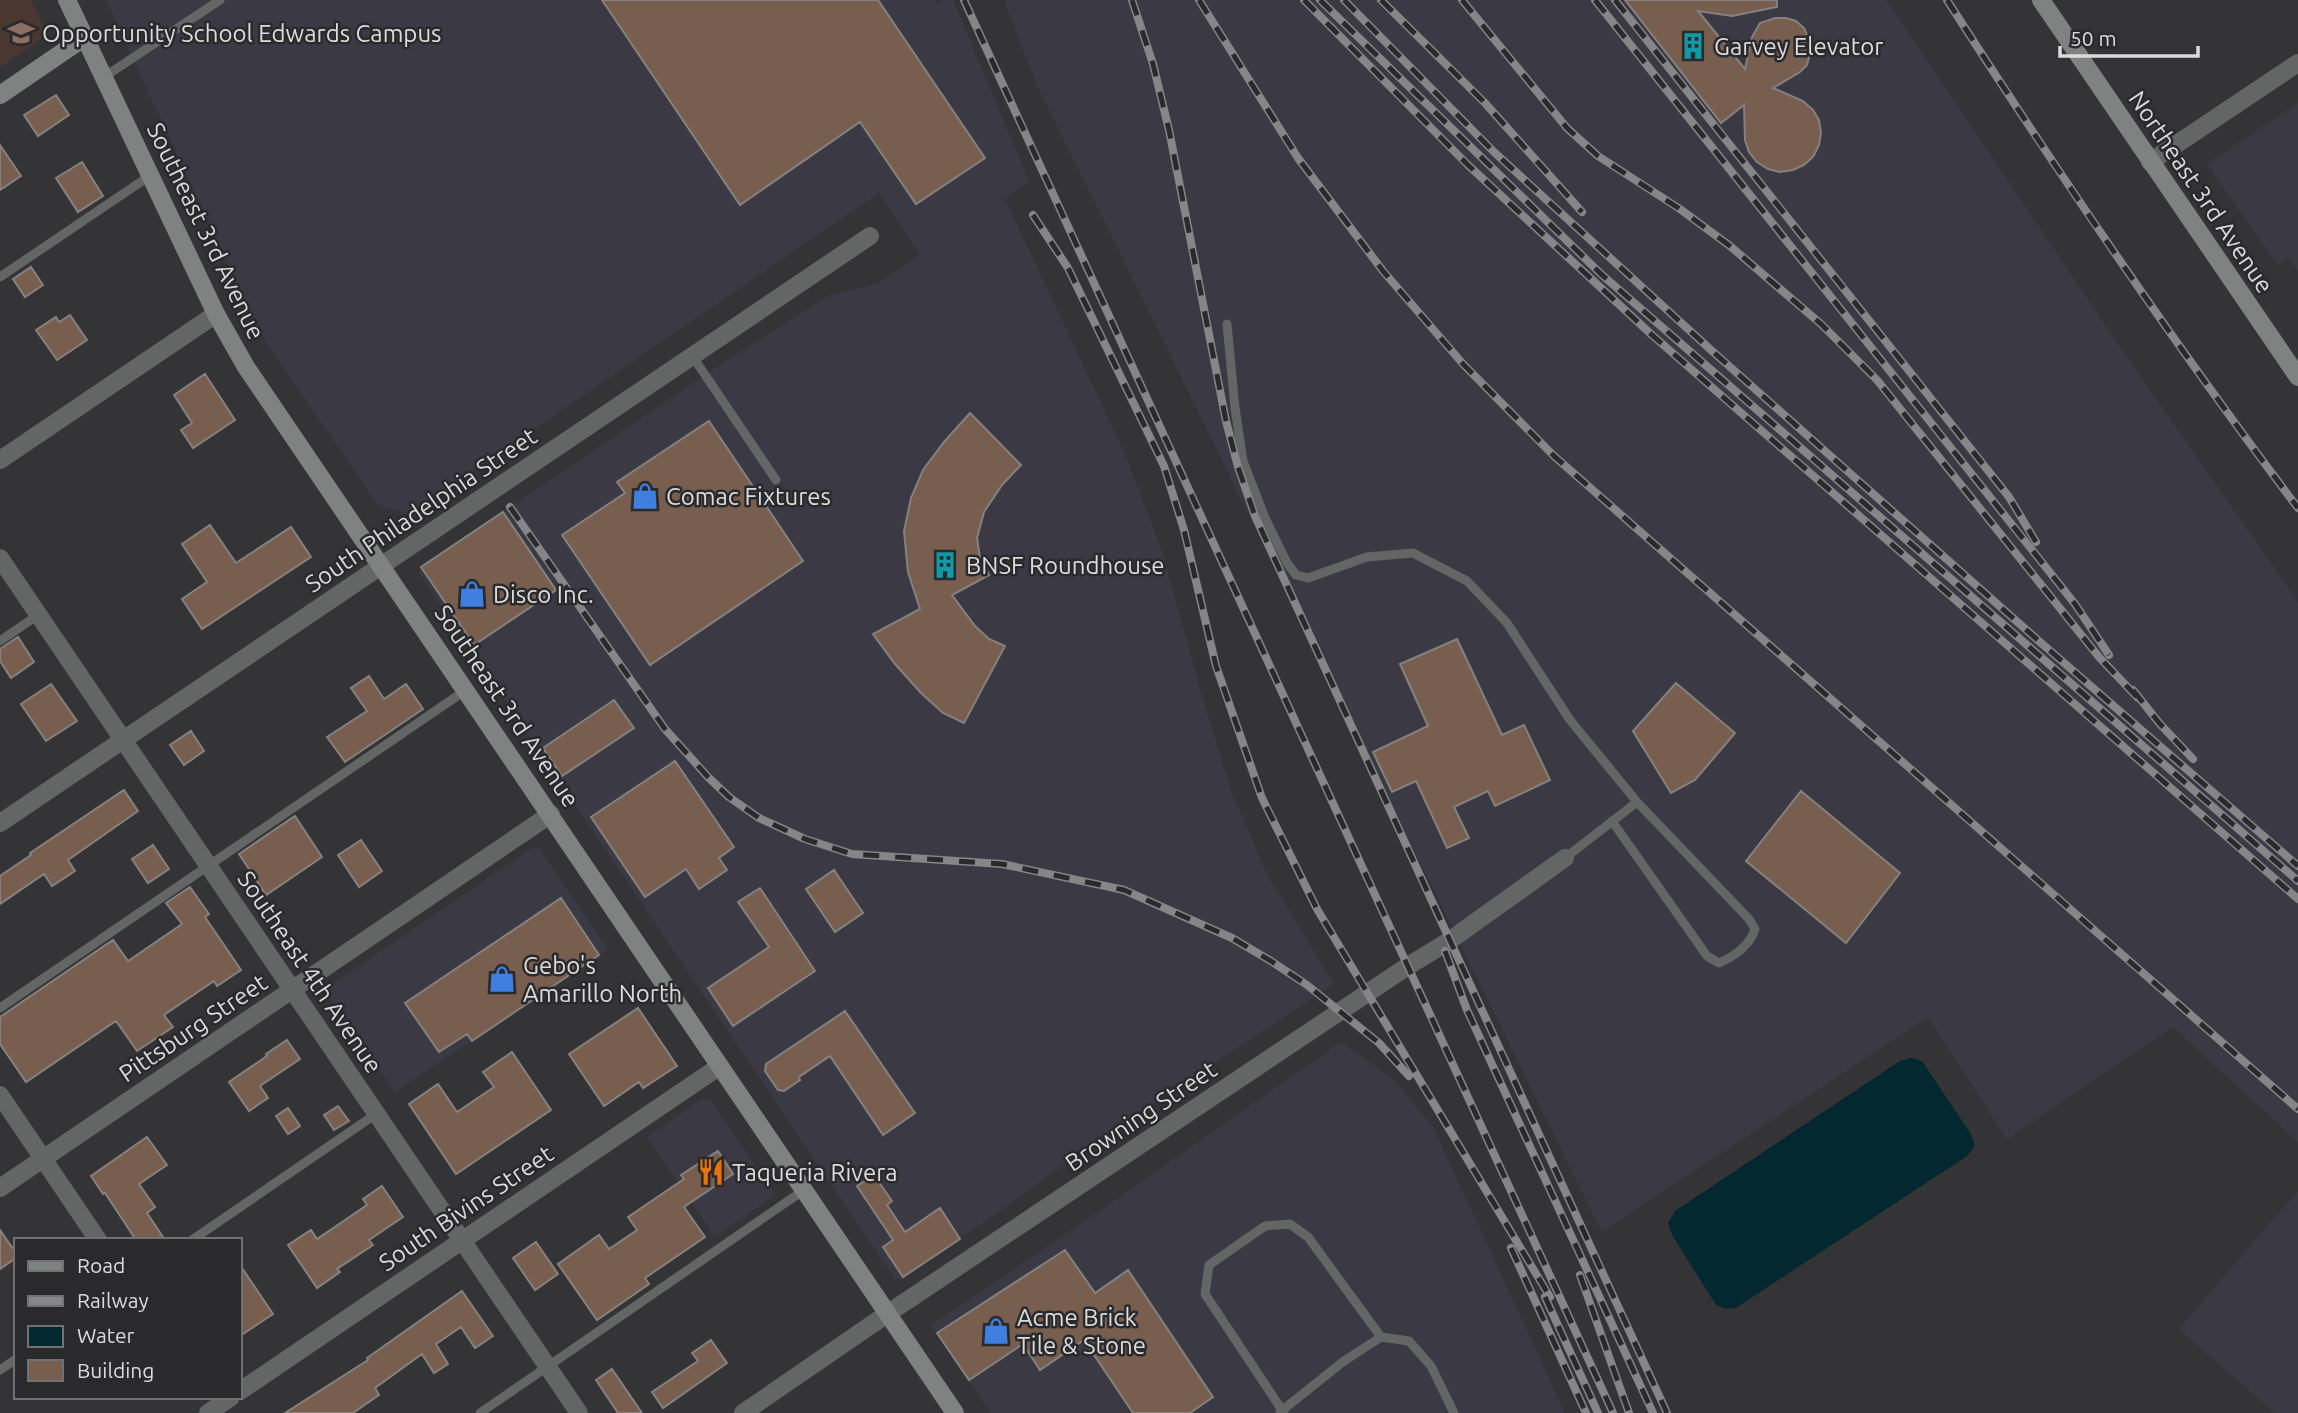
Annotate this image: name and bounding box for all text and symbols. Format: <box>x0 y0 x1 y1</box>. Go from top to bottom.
scale bar <box>2060 14 2198 58</box>
school or university icon: Opportunity School Edwards Campus <box>6 18 36 48</box>
place label: Opportunity School Edwards Campus <box>42 20 442 47</box>
text: 50 m <box>2070 26 2117 50</box>
building icon: Garvey Elevator <box>1678 31 1708 61</box>
place label: Garvey Elevator <box>1714 33 1883 60</box>
street label: Northeast 3rd Avenue <box>2123 86 2279 298</box>
street label: Southeast 3rd Avenue <box>142 118 270 344</box>
street label: South Philadelphia Street <box>300 422 542 598</box>
shop icon: Comac Fixtures <box>630 481 660 511</box>
place label: Comac Fixtures <box>666 483 831 510</box>
building icon: BNSF Roundhouse <box>930 550 960 580</box>
place label: BNSF Roundhouse <box>966 552 1165 579</box>
shop icon: Disco Inc. <box>457 579 487 609</box>
place label: Disco Inc. <box>493 581 594 608</box>
street label: Southeast 3rd Avenue <box>429 600 585 812</box>
street label: Southeast 4th Avenue <box>232 866 388 1078</box>
place label: Gebo's Amarillo North <box>523 952 682 1007</box>
shop icon: Gebo's Amarillo North <box>487 964 517 994</box>
street label: Pittsburg Street <box>114 968 273 1087</box>
street label: Browning Street <box>1060 1055 1222 1177</box>
street label: South Bivins Street <box>374 1139 559 1276</box>
restaurant icon: Taqueria Rivera <box>696 1157 726 1187</box>
place label: Taqueria Rivera <box>732 1159 898 1186</box>
legend <box>14 1238 242 1399</box>
text: Road <box>77 1253 125 1277</box>
text: Railway <box>77 1288 149 1312</box>
place label: Acme Brick Tile & Stone <box>1017 1304 1146 1359</box>
shop icon: Acme Brick Tile & Stone <box>981 1316 1011 1346</box>
text: Water <box>77 1323 135 1347</box>
text: Building <box>77 1358 154 1382</box>

